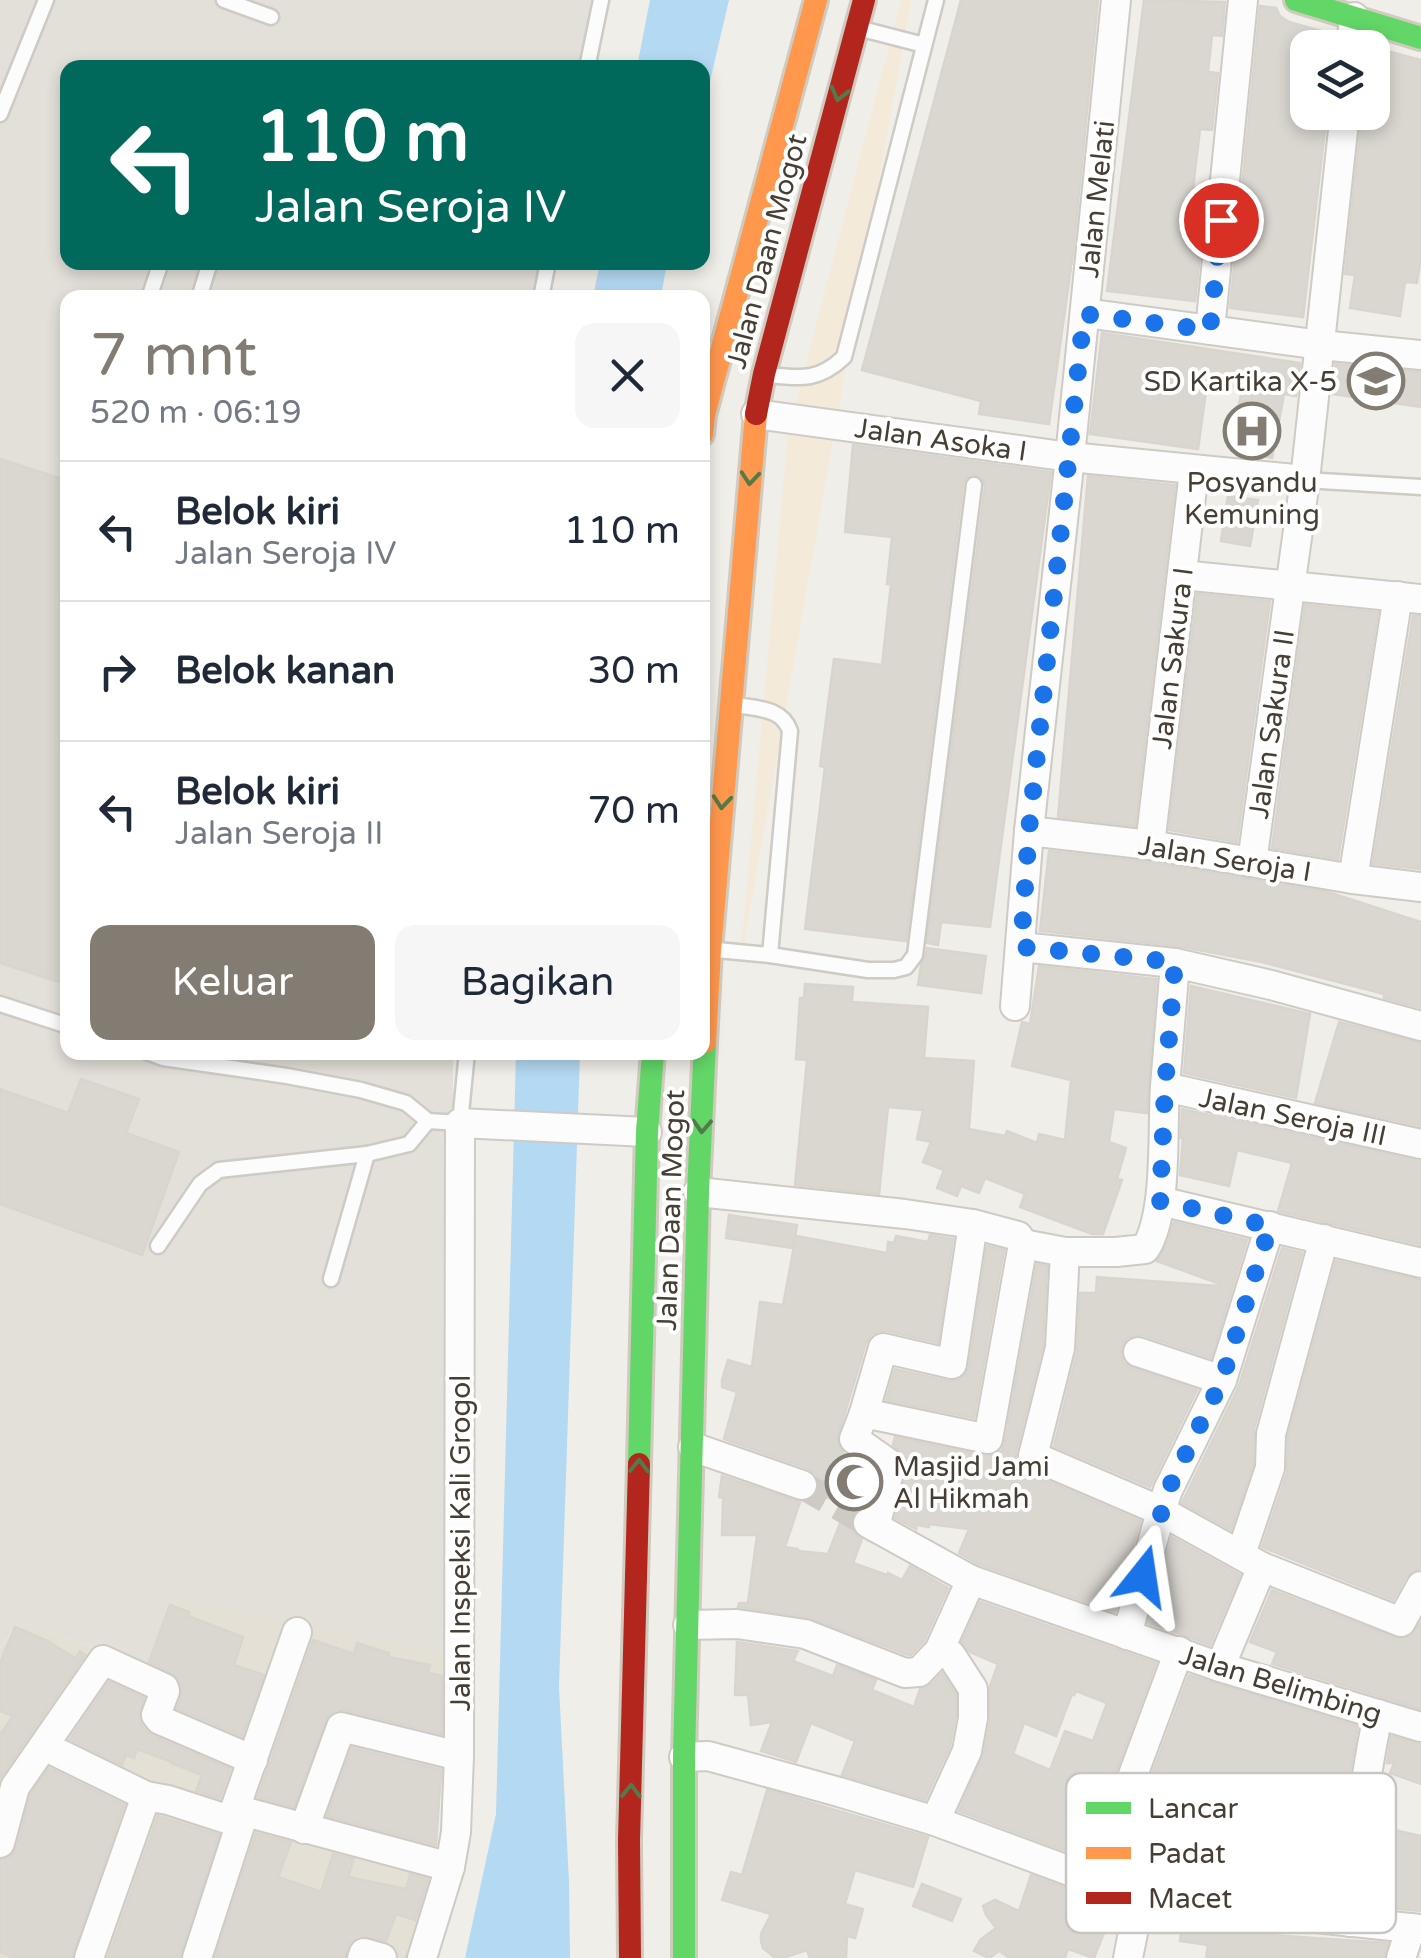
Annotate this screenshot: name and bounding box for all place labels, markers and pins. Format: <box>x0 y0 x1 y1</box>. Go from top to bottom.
pin <box>1179 178 1264 263</box>
school or university icon: SD Kartika X-5 <box>1346 351 1406 411</box>
place label: SD Kartika X-5 <box>1144 365 1337 399</box>
hospital icon: Posyandu Kemuning <box>1222 401 1282 461</box>
place label: Posyandu Kemuning <box>1184 466 1320 532</box>
place label: Masjid Jami Al Hikmah <box>893 1450 1050 1516</box>
mosque icon: Masjid Jami Al Hikmah <box>824 1452 884 1512</box>

